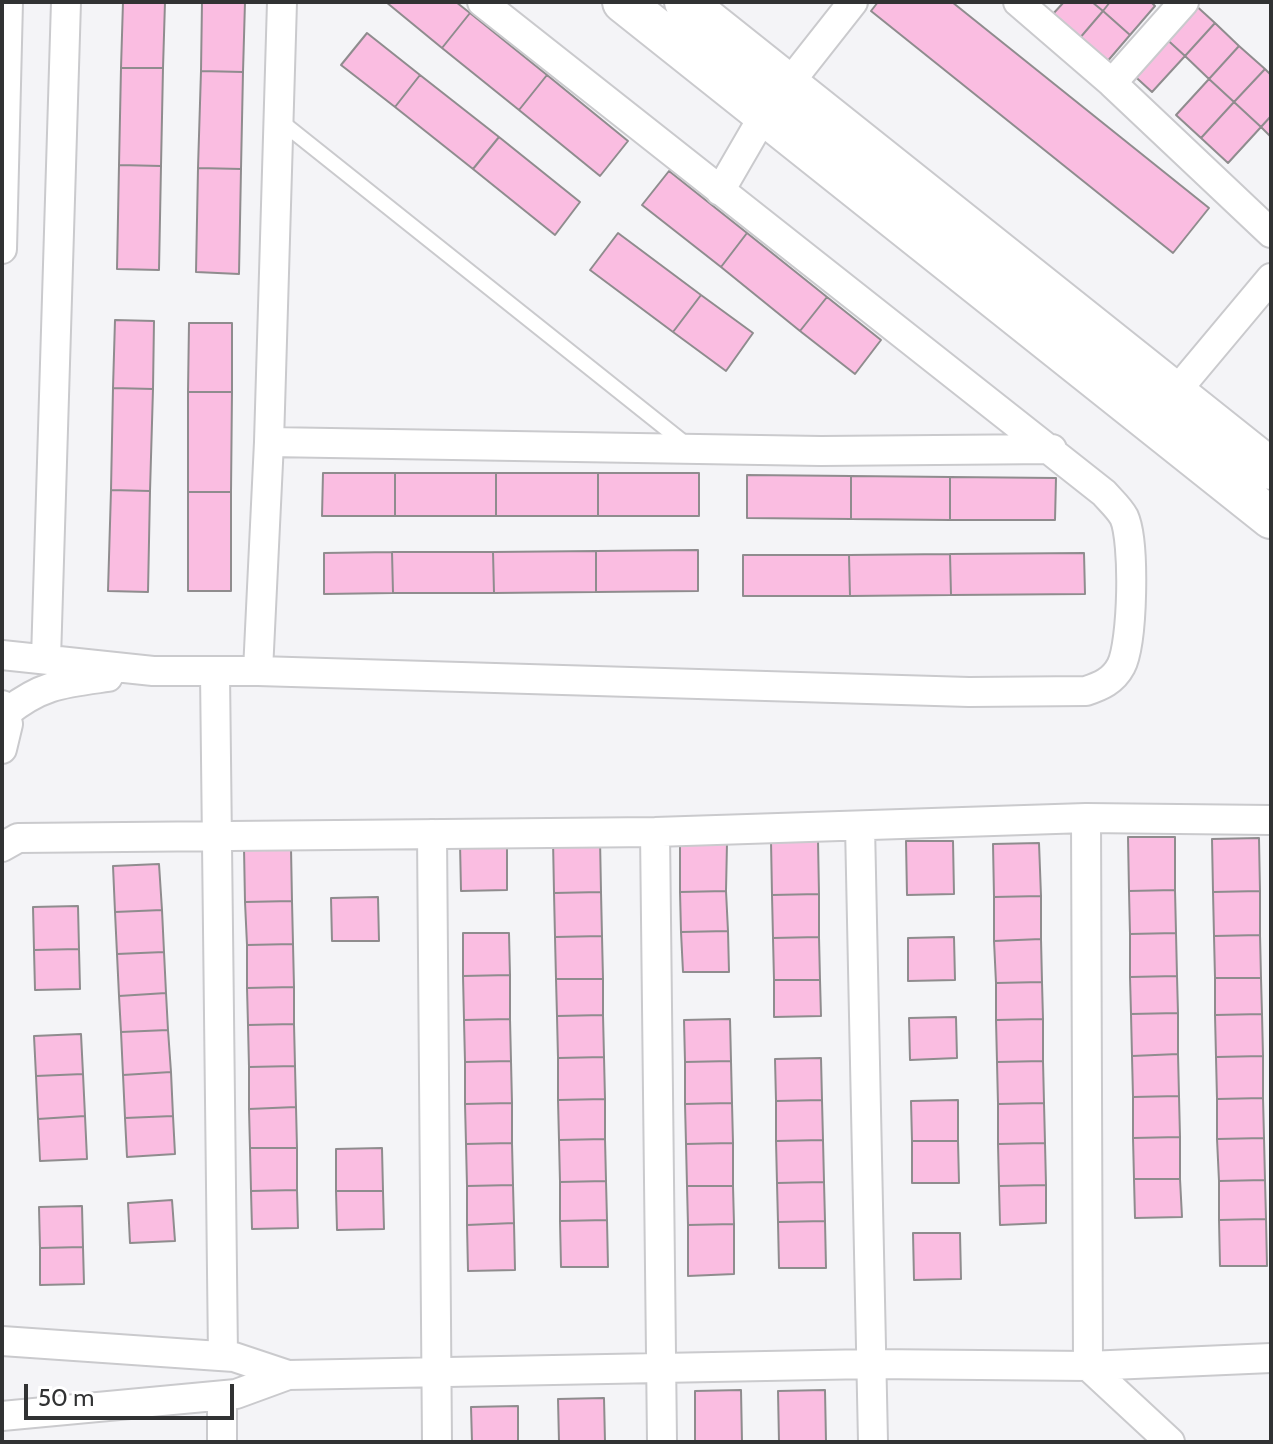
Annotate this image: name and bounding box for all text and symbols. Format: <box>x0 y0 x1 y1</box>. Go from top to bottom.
scale bar <box>28 1368 238 1418</box>
text: 50 m <box>38 1383 94 1412</box>

